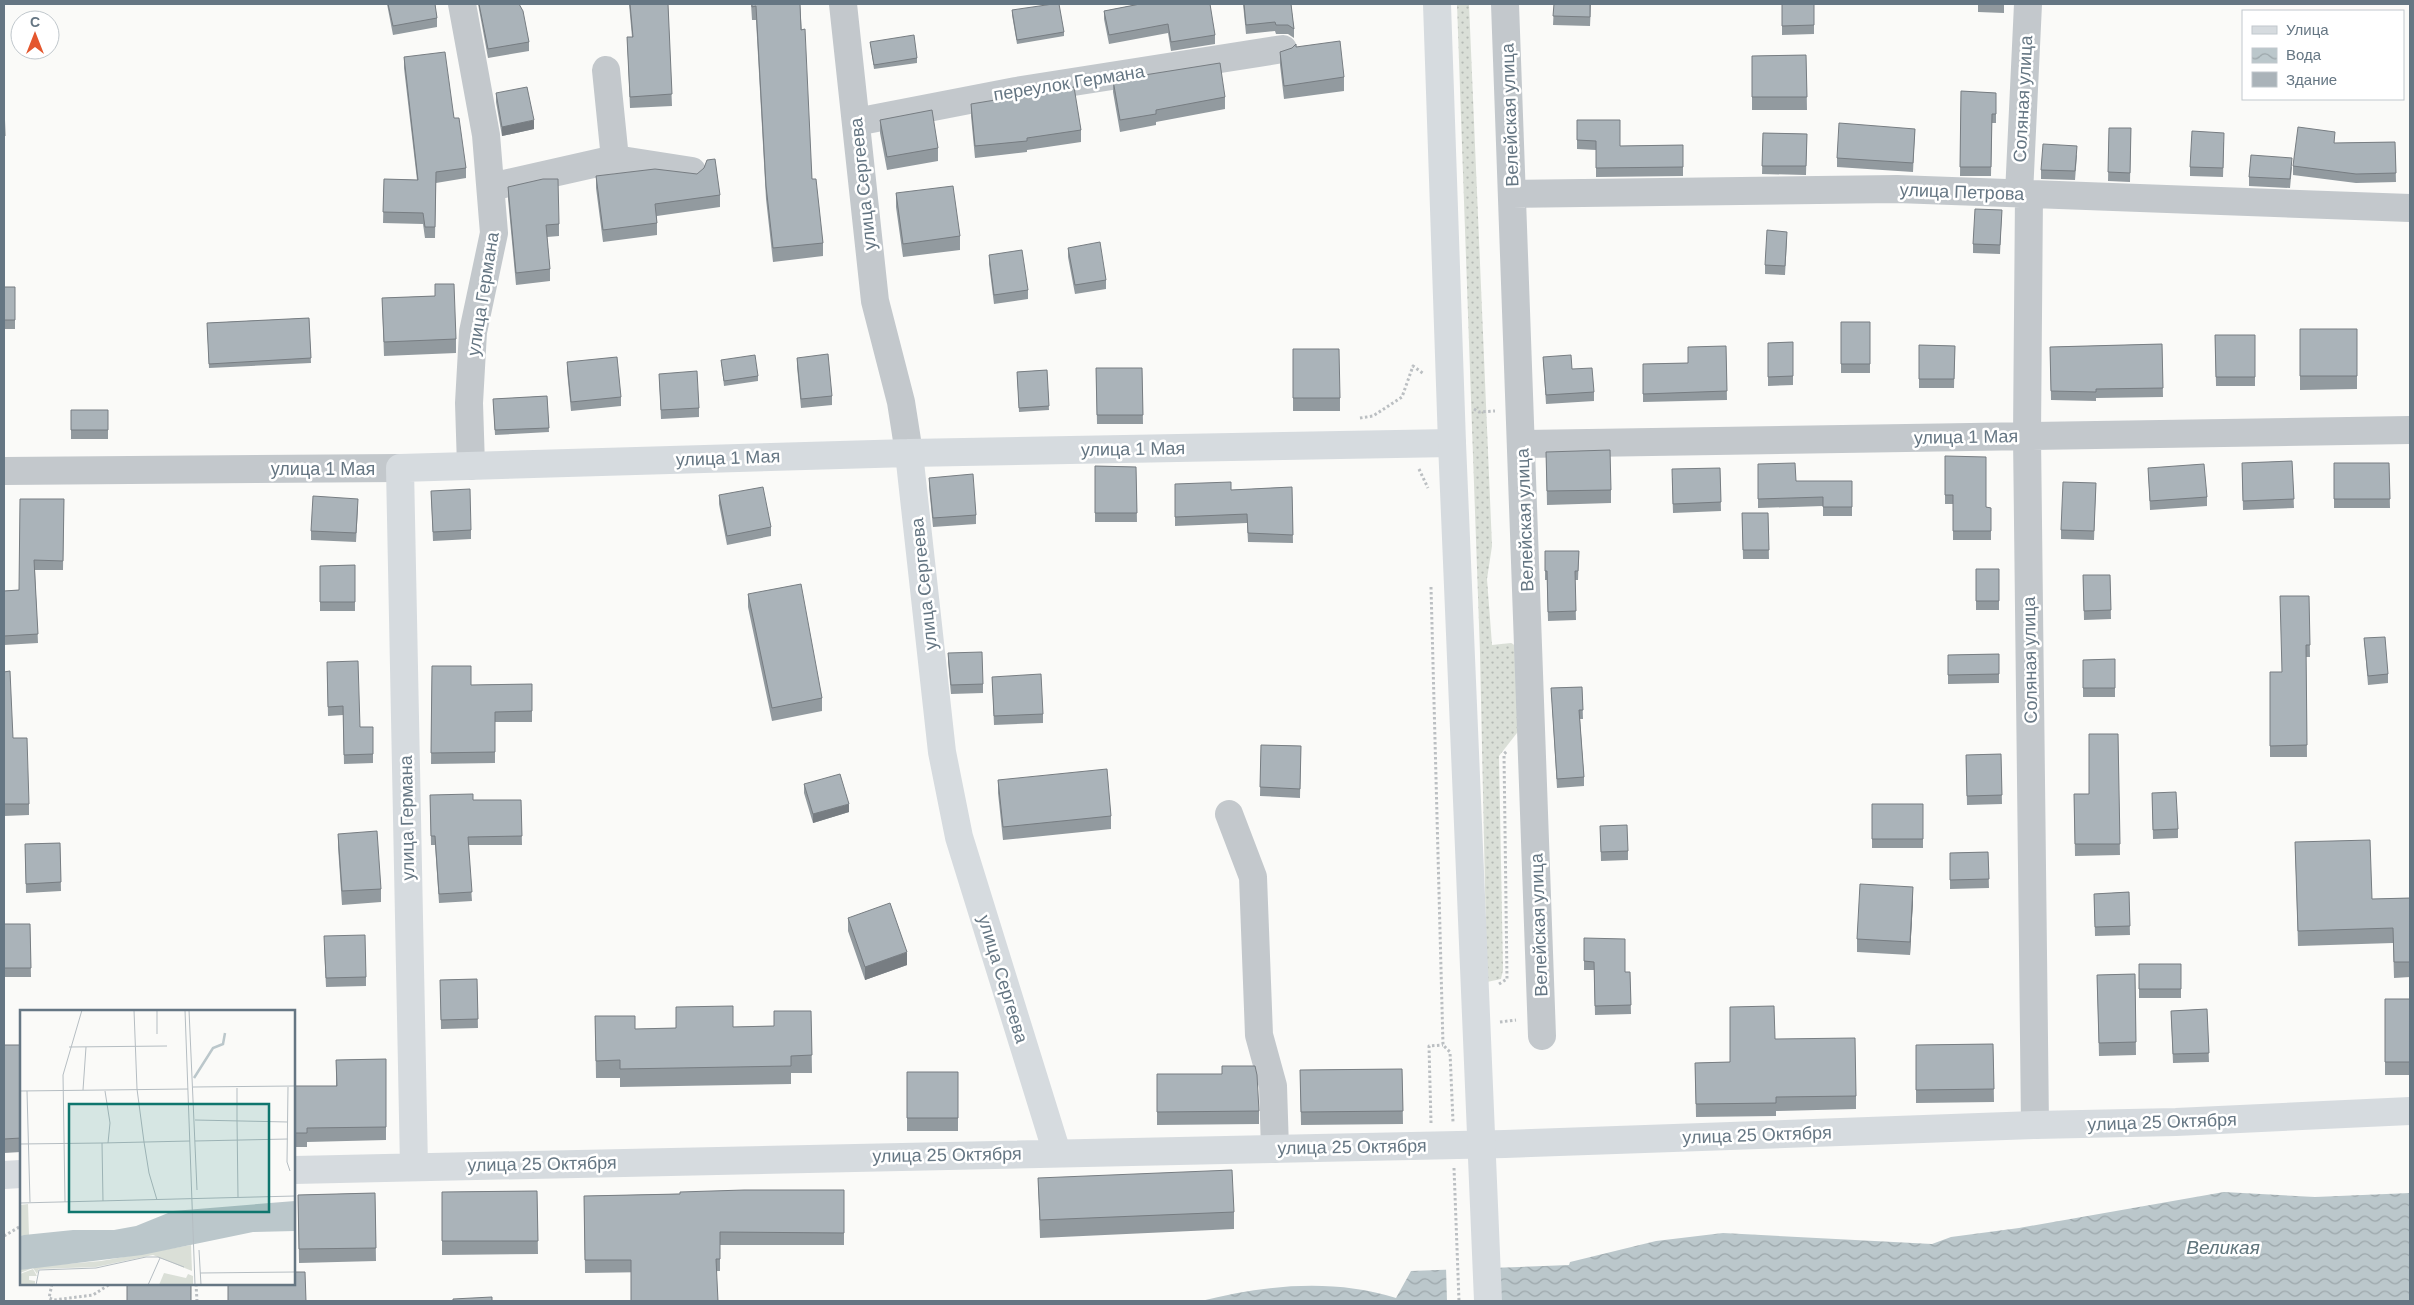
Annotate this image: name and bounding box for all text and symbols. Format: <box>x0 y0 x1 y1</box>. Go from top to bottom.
north arrow <box>10 10 60 60</box>
legend <box>2242 10 2404 100</box>
text: С <box>30 14 40 30</box>
text: Улица <box>2286 21 2329 38</box>
street label: Соляная улица <box>2010 34 2036 163</box>
street label: Велейская улица <box>1497 42 1522 187</box>
text: Вода <box>2286 46 2322 63</box>
street label: переулок Германа <box>992 61 1147 105</box>
text: Здание <box>2286 71 2337 88</box>
street label: улица Сергеева <box>846 116 880 251</box>
street label: улица Петрова <box>1899 180 2026 204</box>
street label: улица Германа <box>463 230 503 357</box>
street label: улица 1 Мая <box>1914 426 2018 448</box>
street label: улица 1 Мая <box>1081 438 1185 460</box>
street label: улица 1 Мая <box>675 446 781 470</box>
street label: Велейская улица <box>1512 447 1537 592</box>
street label: улица 1 Мая <box>271 459 375 479</box>
street label: улица Сергеева <box>907 516 941 651</box>
street label: Соляная улица <box>2019 595 2041 724</box>
street label: улица Германа <box>396 754 418 881</box>
street label: Велейская улица <box>1526 852 1551 997</box>
street label: улица Сергеева <box>974 912 1032 1046</box>
inset map <box>20 1010 295 1285</box>
street label: улица 25 Октября <box>2087 1109 2237 1135</box>
street label: улица 25 Октября <box>1682 1122 1832 1148</box>
street label: улица 25 Октября <box>1277 1136 1427 1158</box>
street label: улица 25 Октября <box>872 1144 1022 1166</box>
street label: улица 25 Октября <box>467 1153 617 1175</box>
water label: Великая <box>2186 1237 2260 1258</box>

